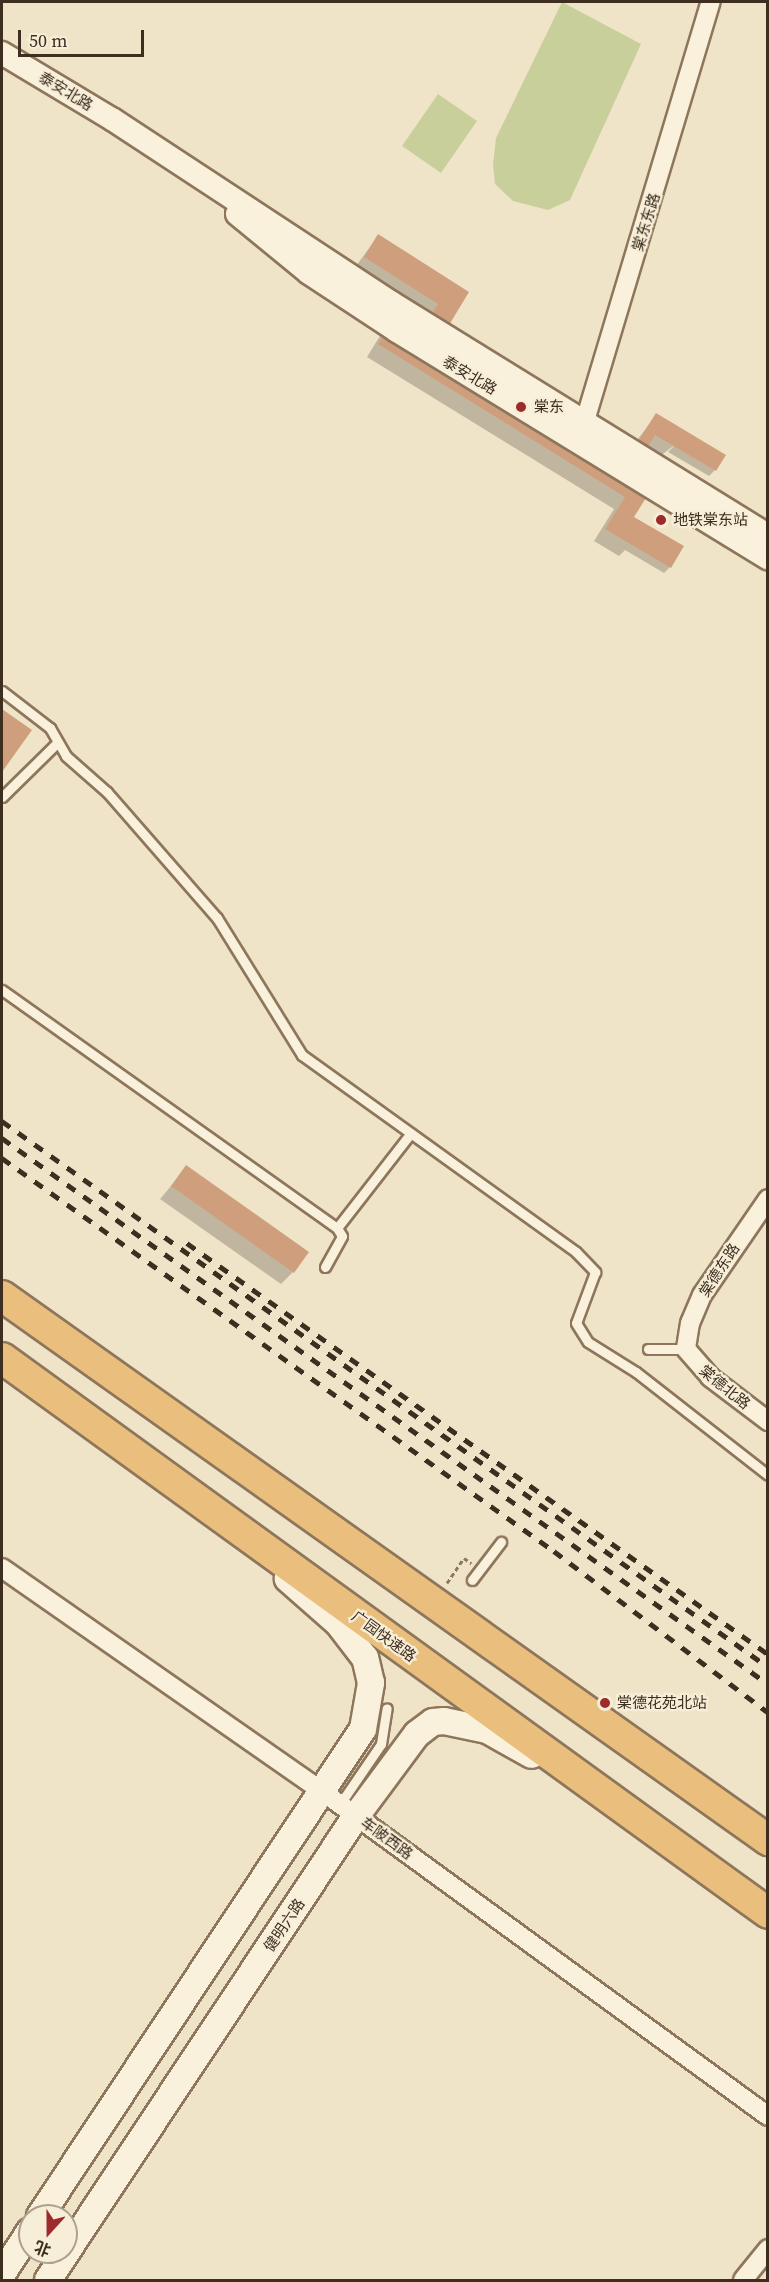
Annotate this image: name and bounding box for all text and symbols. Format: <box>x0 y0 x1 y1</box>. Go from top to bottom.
scale bar <box>21 18 147 56</box>
text: 50 m <box>29 28 67 53</box>
street label: 泰安北路 <box>36 68 96 114</box>
street label: 棠东东路 <box>629 191 663 253</box>
street label: 泰安北路 <box>440 352 500 398</box>
marker: 棠东 <box>512 398 530 416</box>
place label: 棠东 <box>534 398 564 416</box>
place label: 地铁棠东站 <box>673 511 748 529</box>
marker: 地铁棠东站 <box>654 513 668 527</box>
street label: 棠德东路 <box>695 1240 743 1300</box>
street label: 棠德北路 <box>696 1361 754 1413</box>
street label: 广园快速路 <box>348 1607 420 1665</box>
place label: 棠德花苑北站 <box>617 1694 707 1712</box>
marker: 棠德花苑北站 <box>598 1696 612 1710</box>
street label: 车陂西路 <box>357 1813 417 1863</box>
street label: 健明六路 <box>260 1895 308 1955</box>
north arrow <box>18 2204 78 2264</box>
text: 北 <box>31 2236 54 2262</box>

